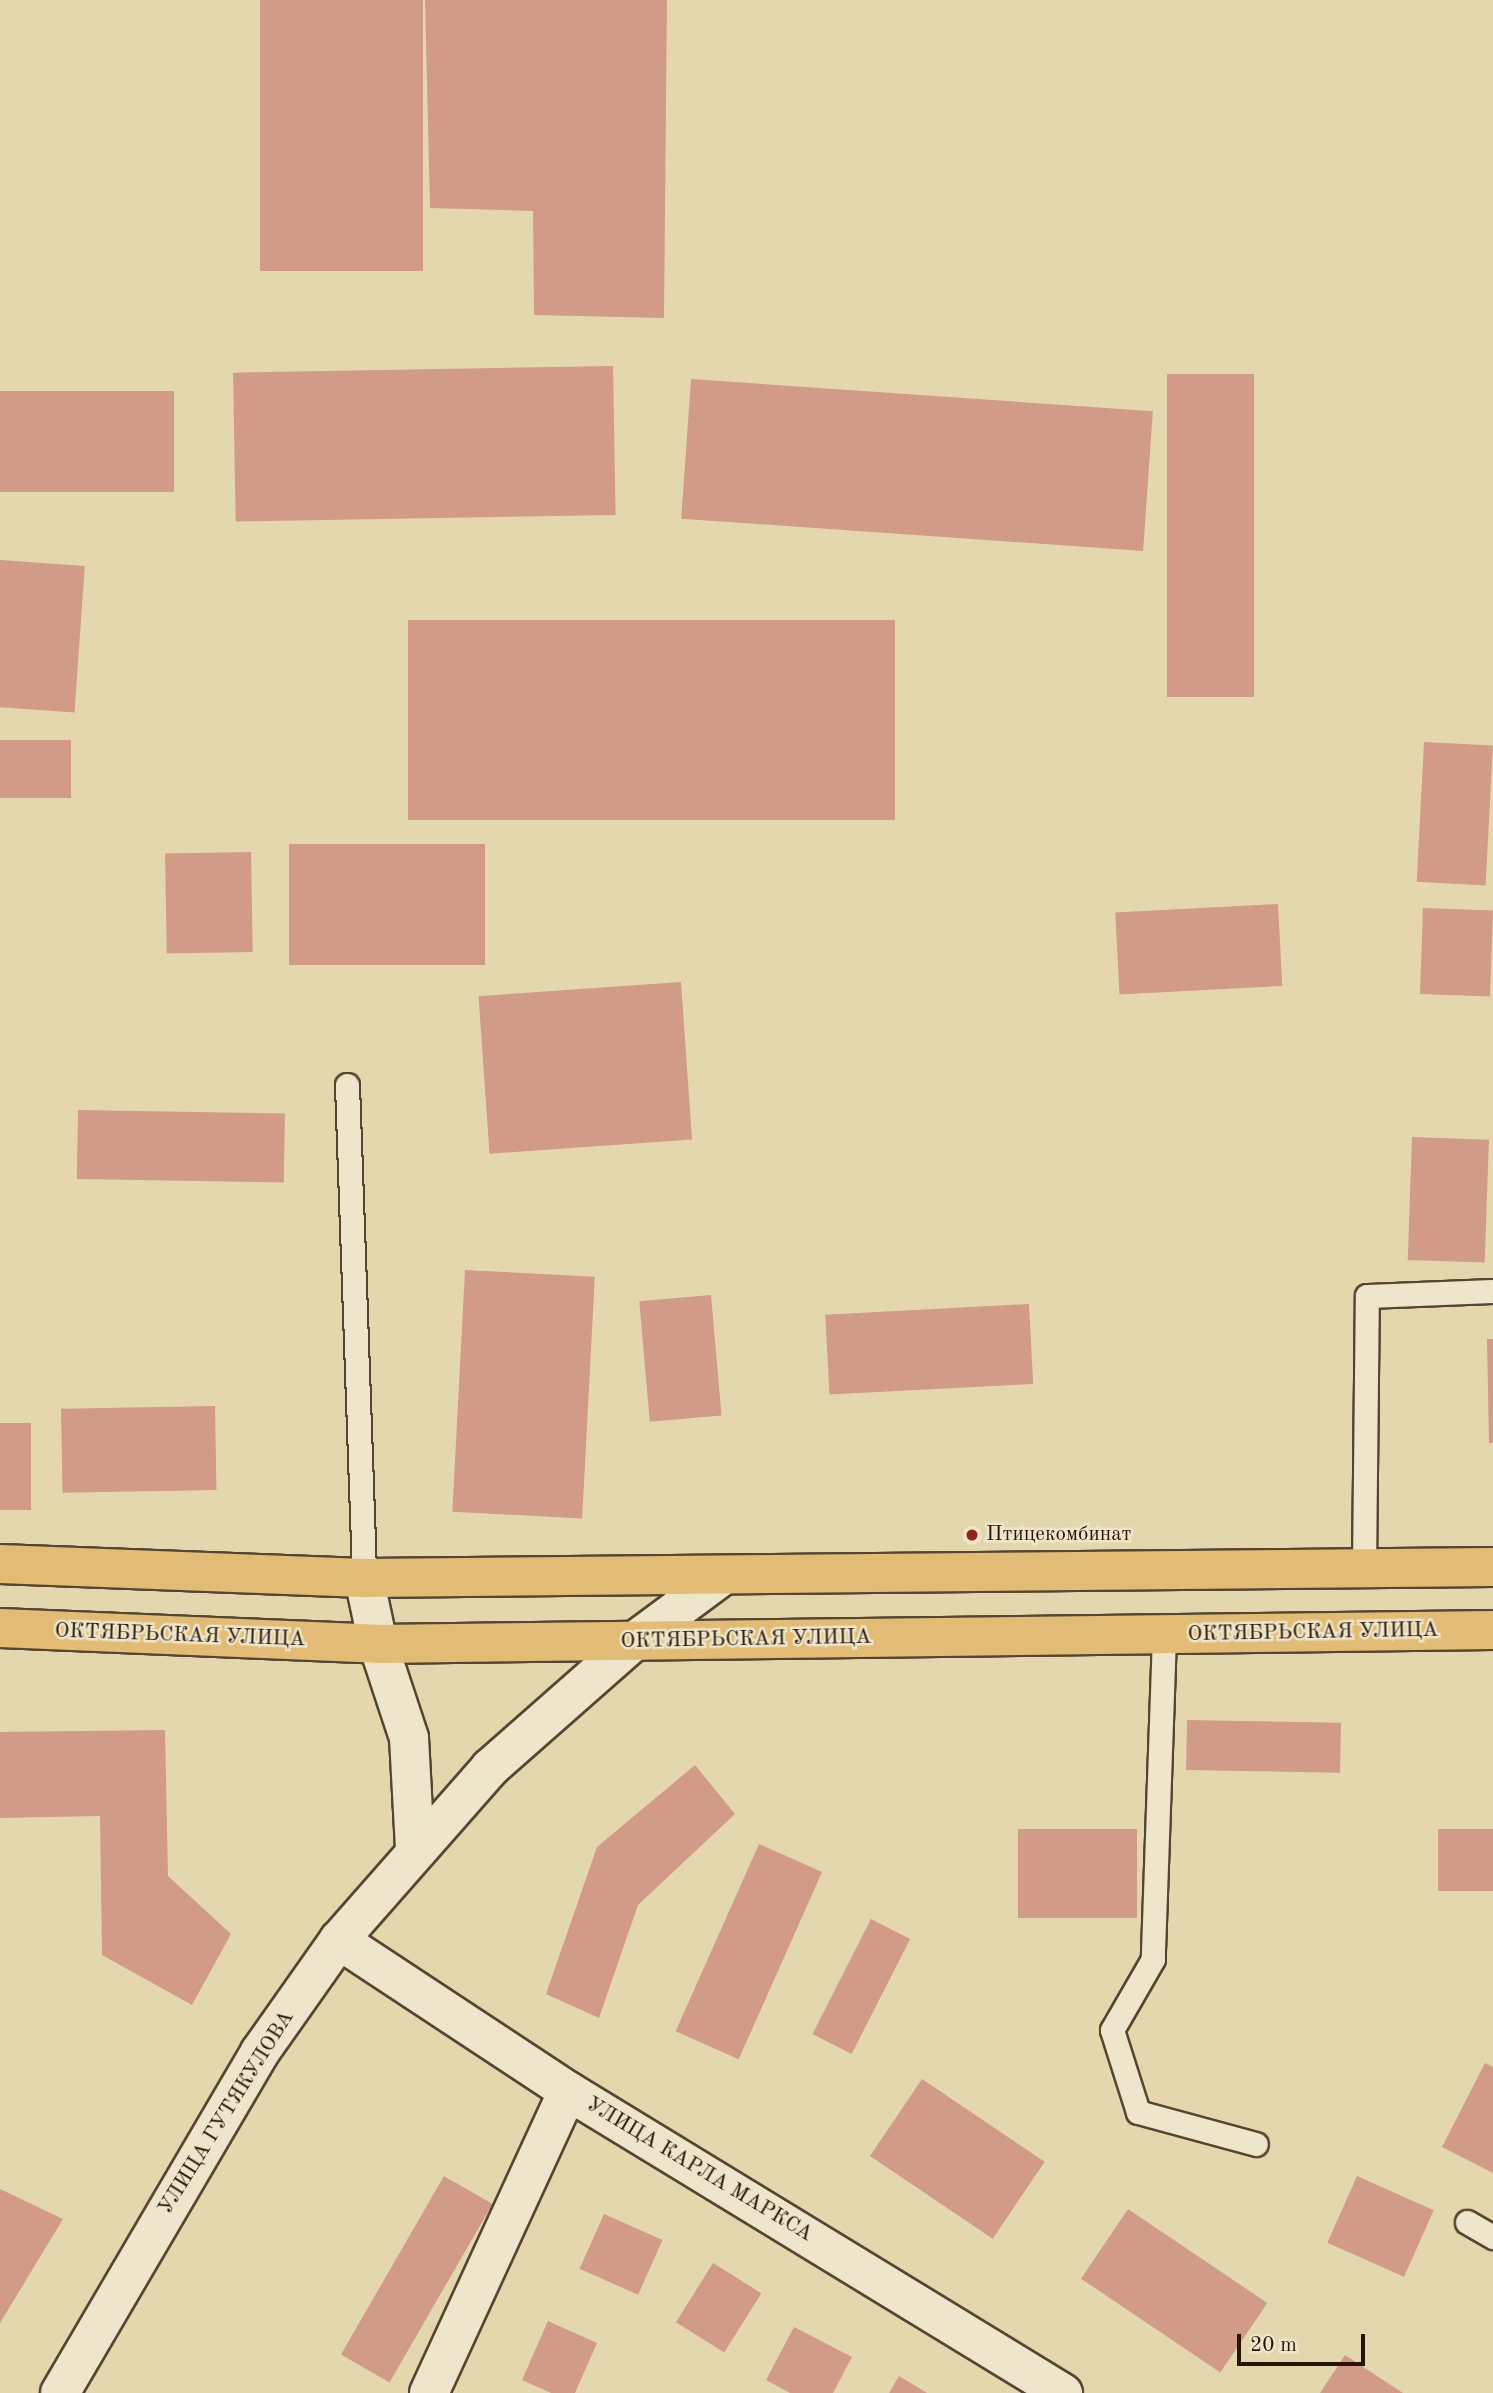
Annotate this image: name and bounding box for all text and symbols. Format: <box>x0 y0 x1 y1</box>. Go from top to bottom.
place label: Птицекомбинат <box>986 1522 1131 1548</box>
marker: Птицекомбинат <box>964 1527 980 1543</box>
street label: ОКТЯБРЬСКАЯ УЛИЦА <box>1187 1618 1439 1648</box>
street label: ОКТЯБРЬСКАЯ УЛИЦА <box>54 1619 306 1653</box>
street label: ОКТЯБРЬСКАЯ УЛИЦА <box>620 1625 872 1655</box>
street label: УЛИЦА ГУТЯКУЛОВА <box>154 2006 300 2220</box>
street label: УЛИЦА КАРЛА МАРКСА <box>581 2092 817 2248</box>
scale bar <box>1241 2320 1369 2364</box>
text: 20 m <box>1250 2335 1297 2356</box>

